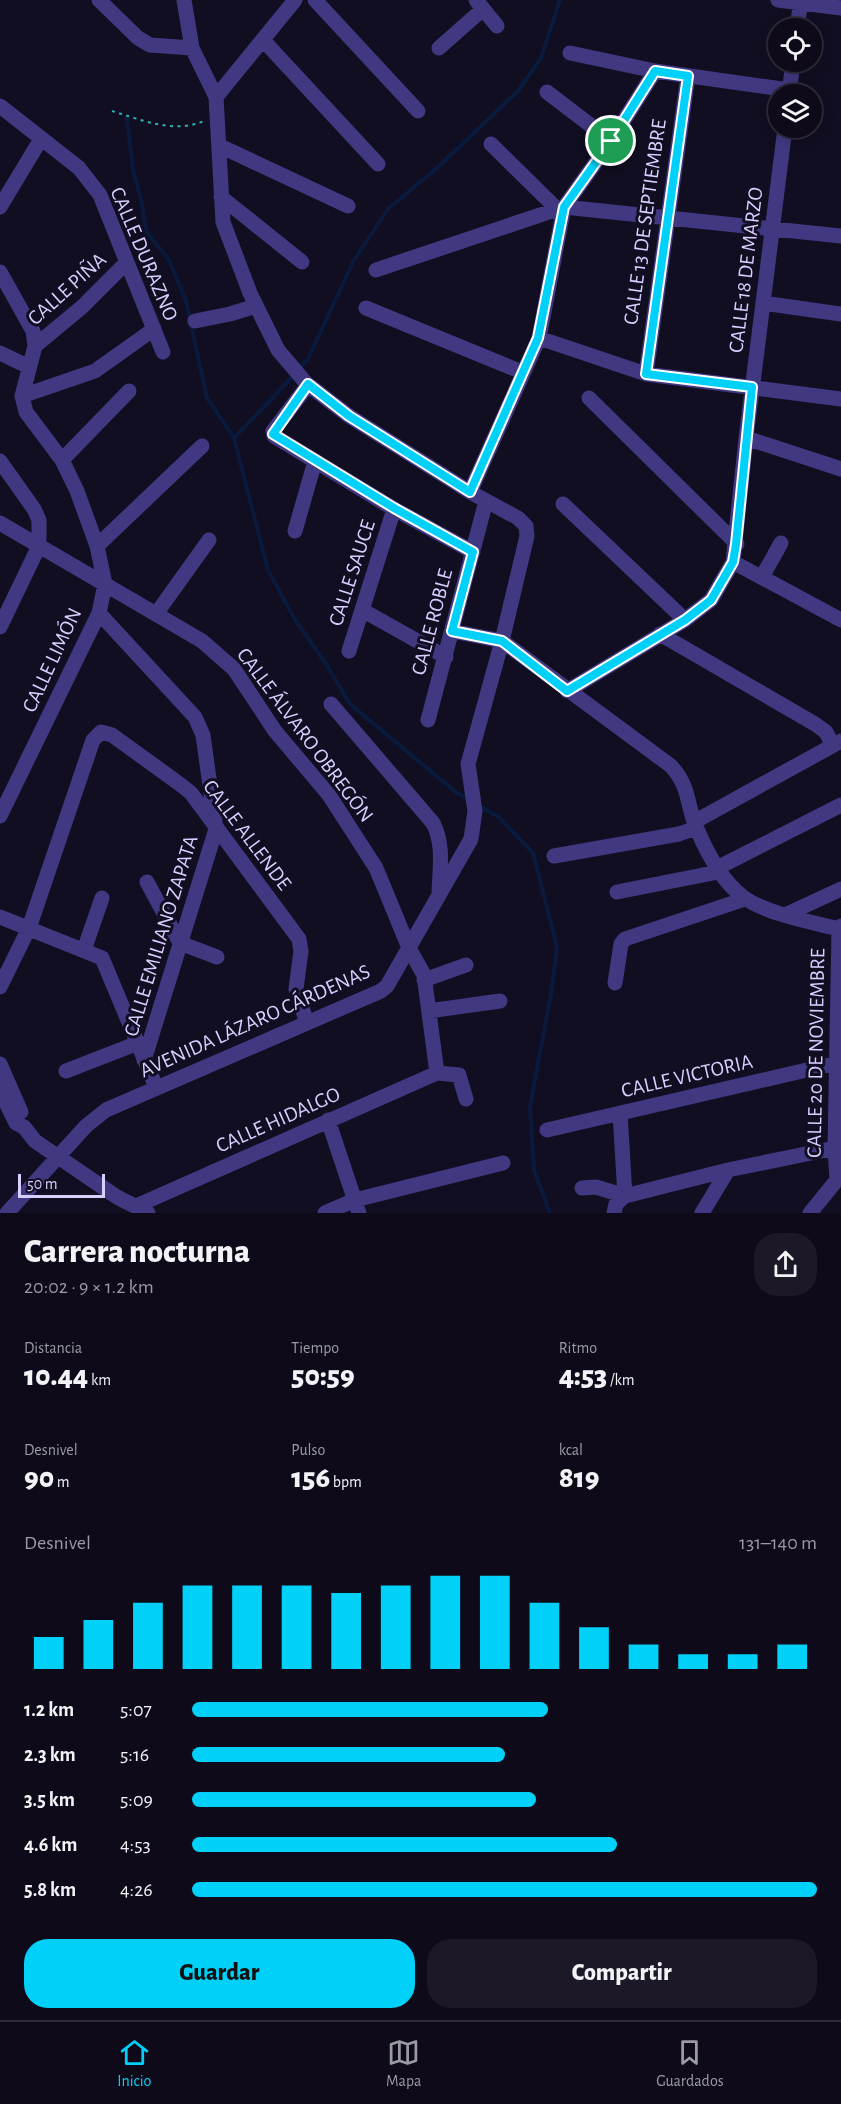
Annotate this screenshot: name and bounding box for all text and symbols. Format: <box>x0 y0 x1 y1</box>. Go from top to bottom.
map controls <box>768 18 822 138</box>
button: locate <box>768 18 822 72</box>
button: layers <box>768 84 822 138</box>
pin <box>585 115 636 166</box>
street label: CALLE 13 DE SEPTIEMBRE <box>620 118 670 326</box>
icon: arrive <box>594 124 627 157</box>
street label: CALLE DURAZNO <box>106 184 182 324</box>
street label: CALLE 18 DE MARZO <box>725 186 767 354</box>
street label: CALLE PIÑA <box>23 247 110 329</box>
street label: CALLE SAUCE <box>325 517 379 629</box>
street label: CALLE ROBLE <box>408 567 456 677</box>
street label: CALLE LIMÓN <box>17 604 85 716</box>
street label: CALLE ÁLVARO OBREGÓN <box>233 643 379 826</box>
street label: CALLE ALLENDE <box>199 776 295 894</box>
street label: CALLE EMILIANO ZAPATA <box>120 833 202 1039</box>
street label: CALLE 20 DE NOVIEMBRE <box>804 948 828 1158</box>
street label: AVENIDA LÁZARO CÁRDENAS <box>136 959 373 1081</box>
street label: CALLE VICTORIA <box>619 1051 755 1101</box>
street label: CALLE HIDALGO <box>213 1083 343 1157</box>
scale bar <box>18 1171 105 1198</box>
text: 50 m <box>27 1176 58 1192</box>
button: share <box>754 1233 817 1296</box>
text: Carrera nocturna <box>24 1236 250 1269</box>
text: 20:02 · 9 × 1.2 km <box>24 1277 154 1297</box>
text: Distancia <box>24 1340 82 1356</box>
text: Tiempo <box>291 1340 339 1356</box>
text: Ritmo <box>559 1340 597 1356</box>
text: 10.44 <box>24 1361 88 1391</box>
text: 50:59 <box>291 1361 355 1391</box>
text: 4:53 <box>559 1361 607 1391</box>
text: km <box>88 1372 111 1388</box>
text: /km <box>607 1372 635 1388</box>
text: Desnivel <box>24 1442 78 1458</box>
text: Pulso <box>291 1442 325 1458</box>
text: kcal <box>559 1442 583 1458</box>
text: 90 <box>24 1463 54 1493</box>
text: 156 <box>291 1463 330 1493</box>
text: 819 <box>559 1463 599 1493</box>
text: m <box>54 1474 70 1490</box>
text: bpm <box>330 1474 362 1490</box>
text: Desnivel <box>24 1533 91 1553</box>
text: 131–140 m <box>739 1533 817 1553</box>
text: 1.2 km <box>24 1700 74 1720</box>
text: 5:07 <box>120 1700 152 1720</box>
text: 2.3 km <box>24 1745 76 1765</box>
text: 5:16 <box>120 1745 149 1765</box>
text: 3.5 km <box>24 1790 75 1810</box>
text: 5:09 <box>120 1790 153 1810</box>
text: 4.6 km <box>24 1835 77 1855</box>
text: 4:53 <box>120 1835 151 1855</box>
text: 5.8 km <box>24 1880 76 1900</box>
text: 4:26 <box>120 1880 153 1900</box>
button: Guardar <box>24 1939 415 2008</box>
button: Compartir <box>427 1939 817 2008</box>
tab: Inicio <box>117 2036 151 2091</box>
tab: Mapa <box>386 2036 422 2091</box>
tab: Guardados <box>656 2036 724 2091</box>

